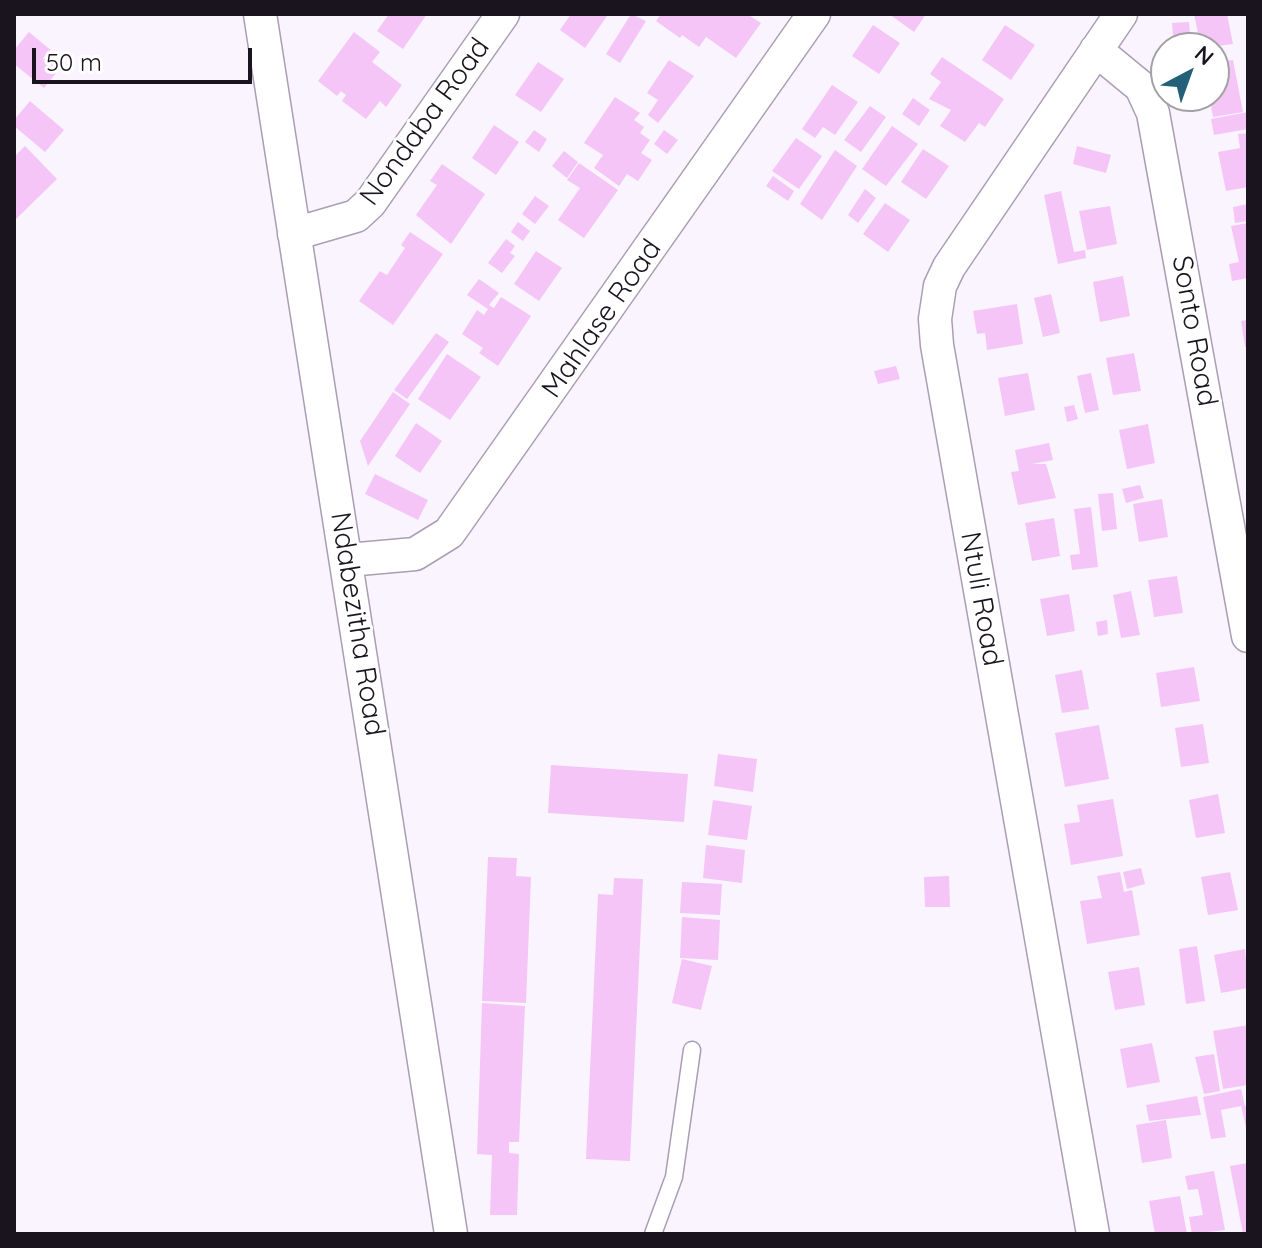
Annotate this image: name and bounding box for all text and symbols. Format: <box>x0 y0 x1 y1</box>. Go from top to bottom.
scale bar <box>36 32 256 82</box>
street label: Nondaba Road <box>353 32 497 212</box>
north arrow <box>1150 32 1230 112</box>
text: N <box>1189 40 1220 71</box>
text: 50 m <box>46 47 102 77</box>
street label: Mahlase Road <box>535 233 669 405</box>
street label: Sonto Road <box>1164 253 1224 409</box>
street label: Ndabezitha Road <box>323 510 391 738</box>
street label: Ntuli Road <box>953 529 1009 669</box>

